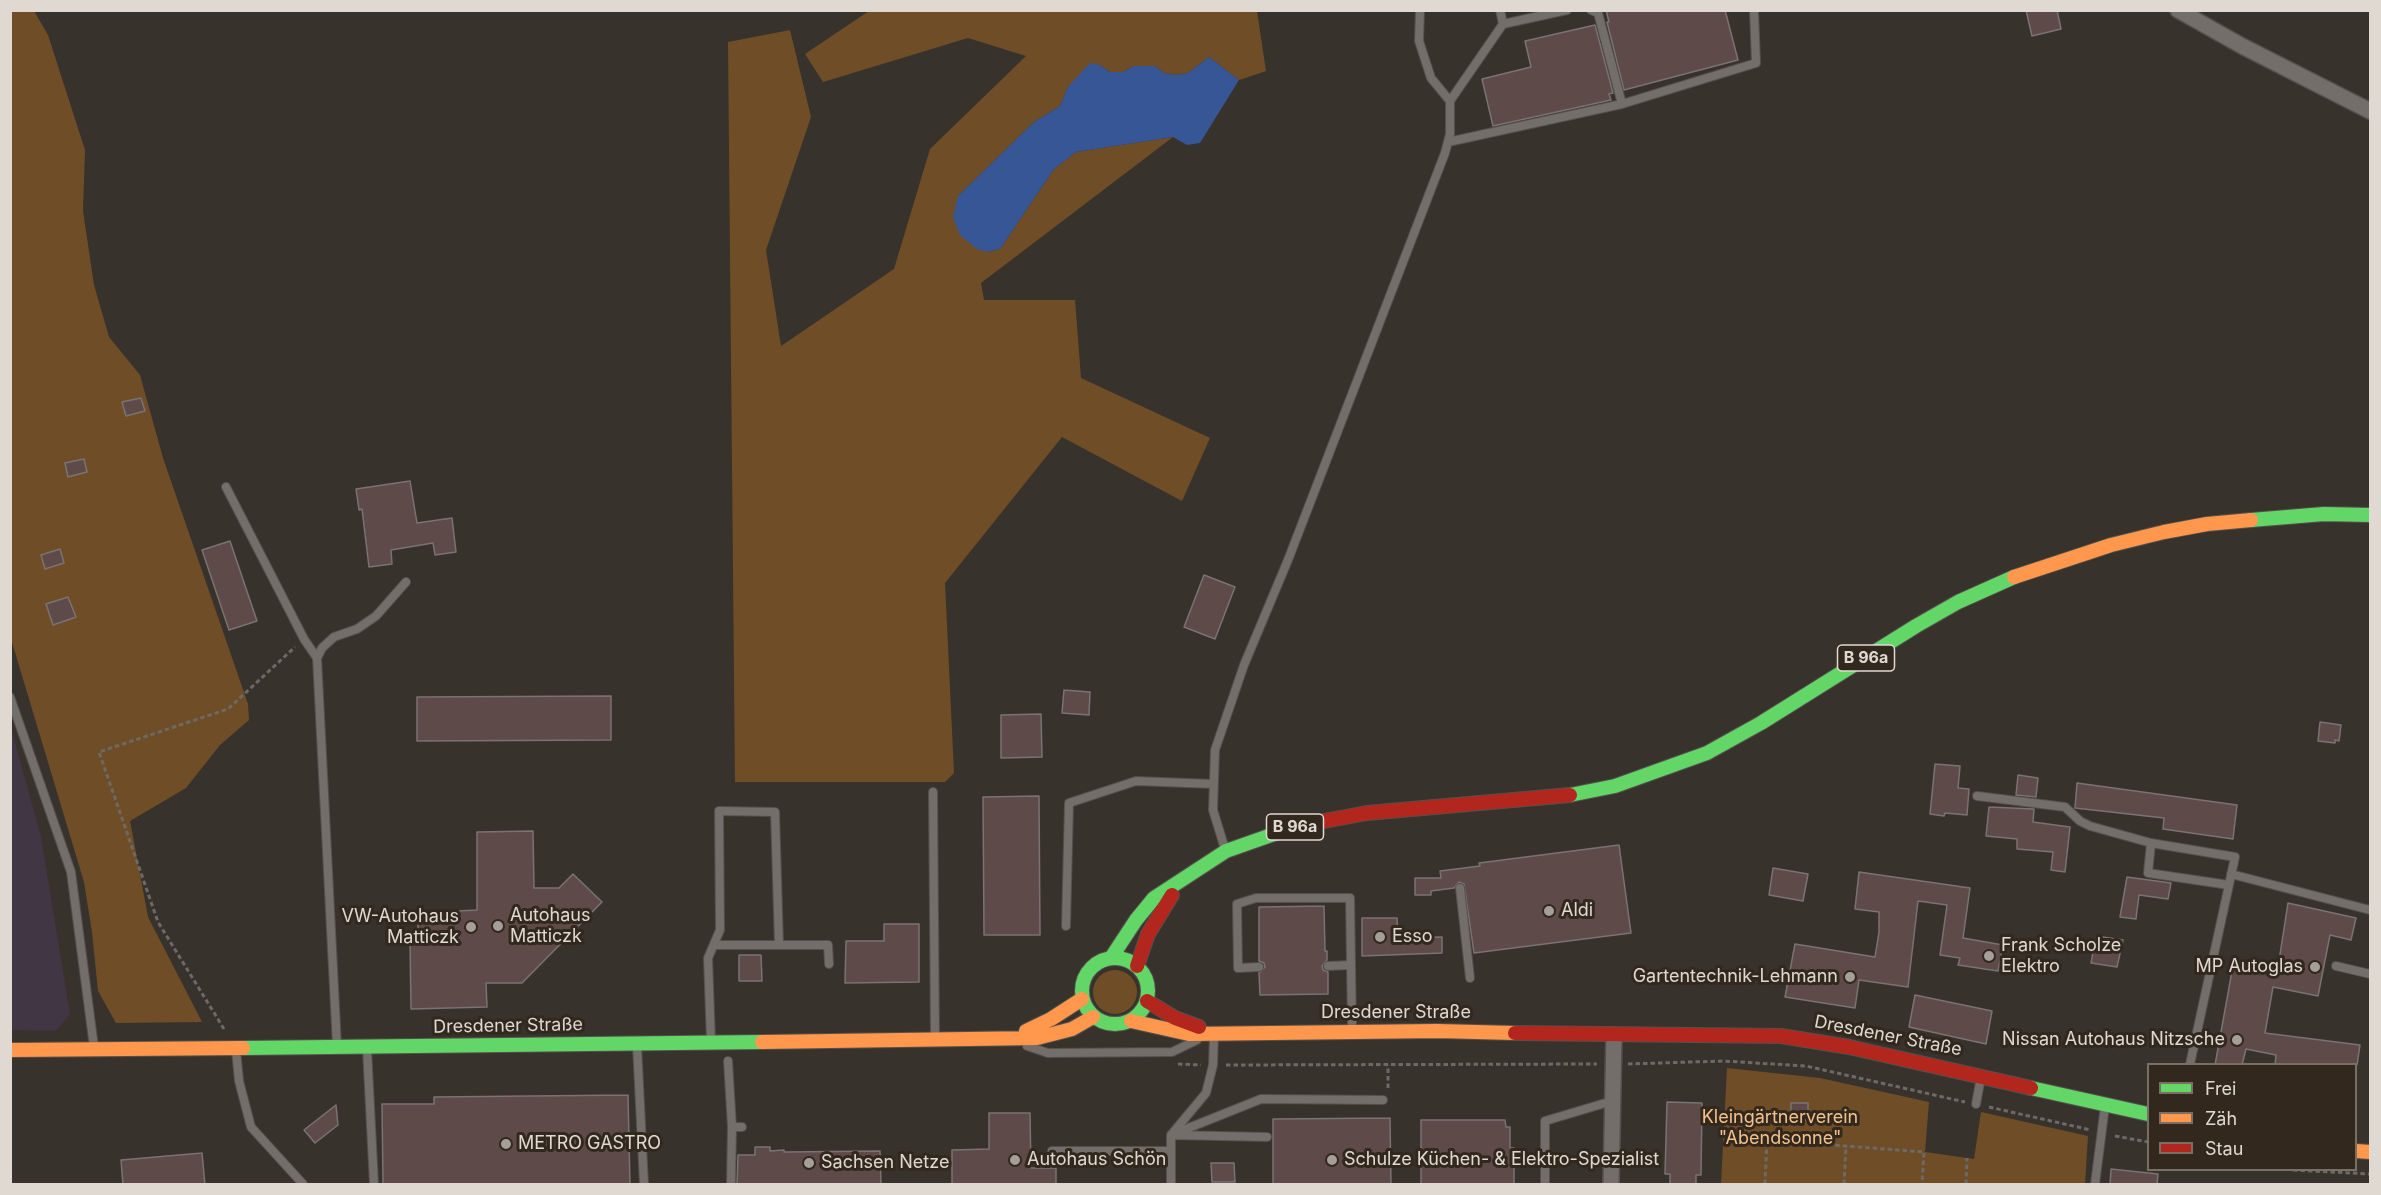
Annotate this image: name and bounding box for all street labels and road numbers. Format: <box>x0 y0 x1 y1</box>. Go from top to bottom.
road number: B 96a <box>1838 645 1894 671</box>
road number: B 96a <box>1266 814 1324 840</box>
street label: Dresdener Straße <box>1321 1002 1471 1024</box>
street label: Dresdener Straße <box>1812 1011 1964 1061</box>
street label: Dresdener Straße <box>433 1014 583 1038</box>

